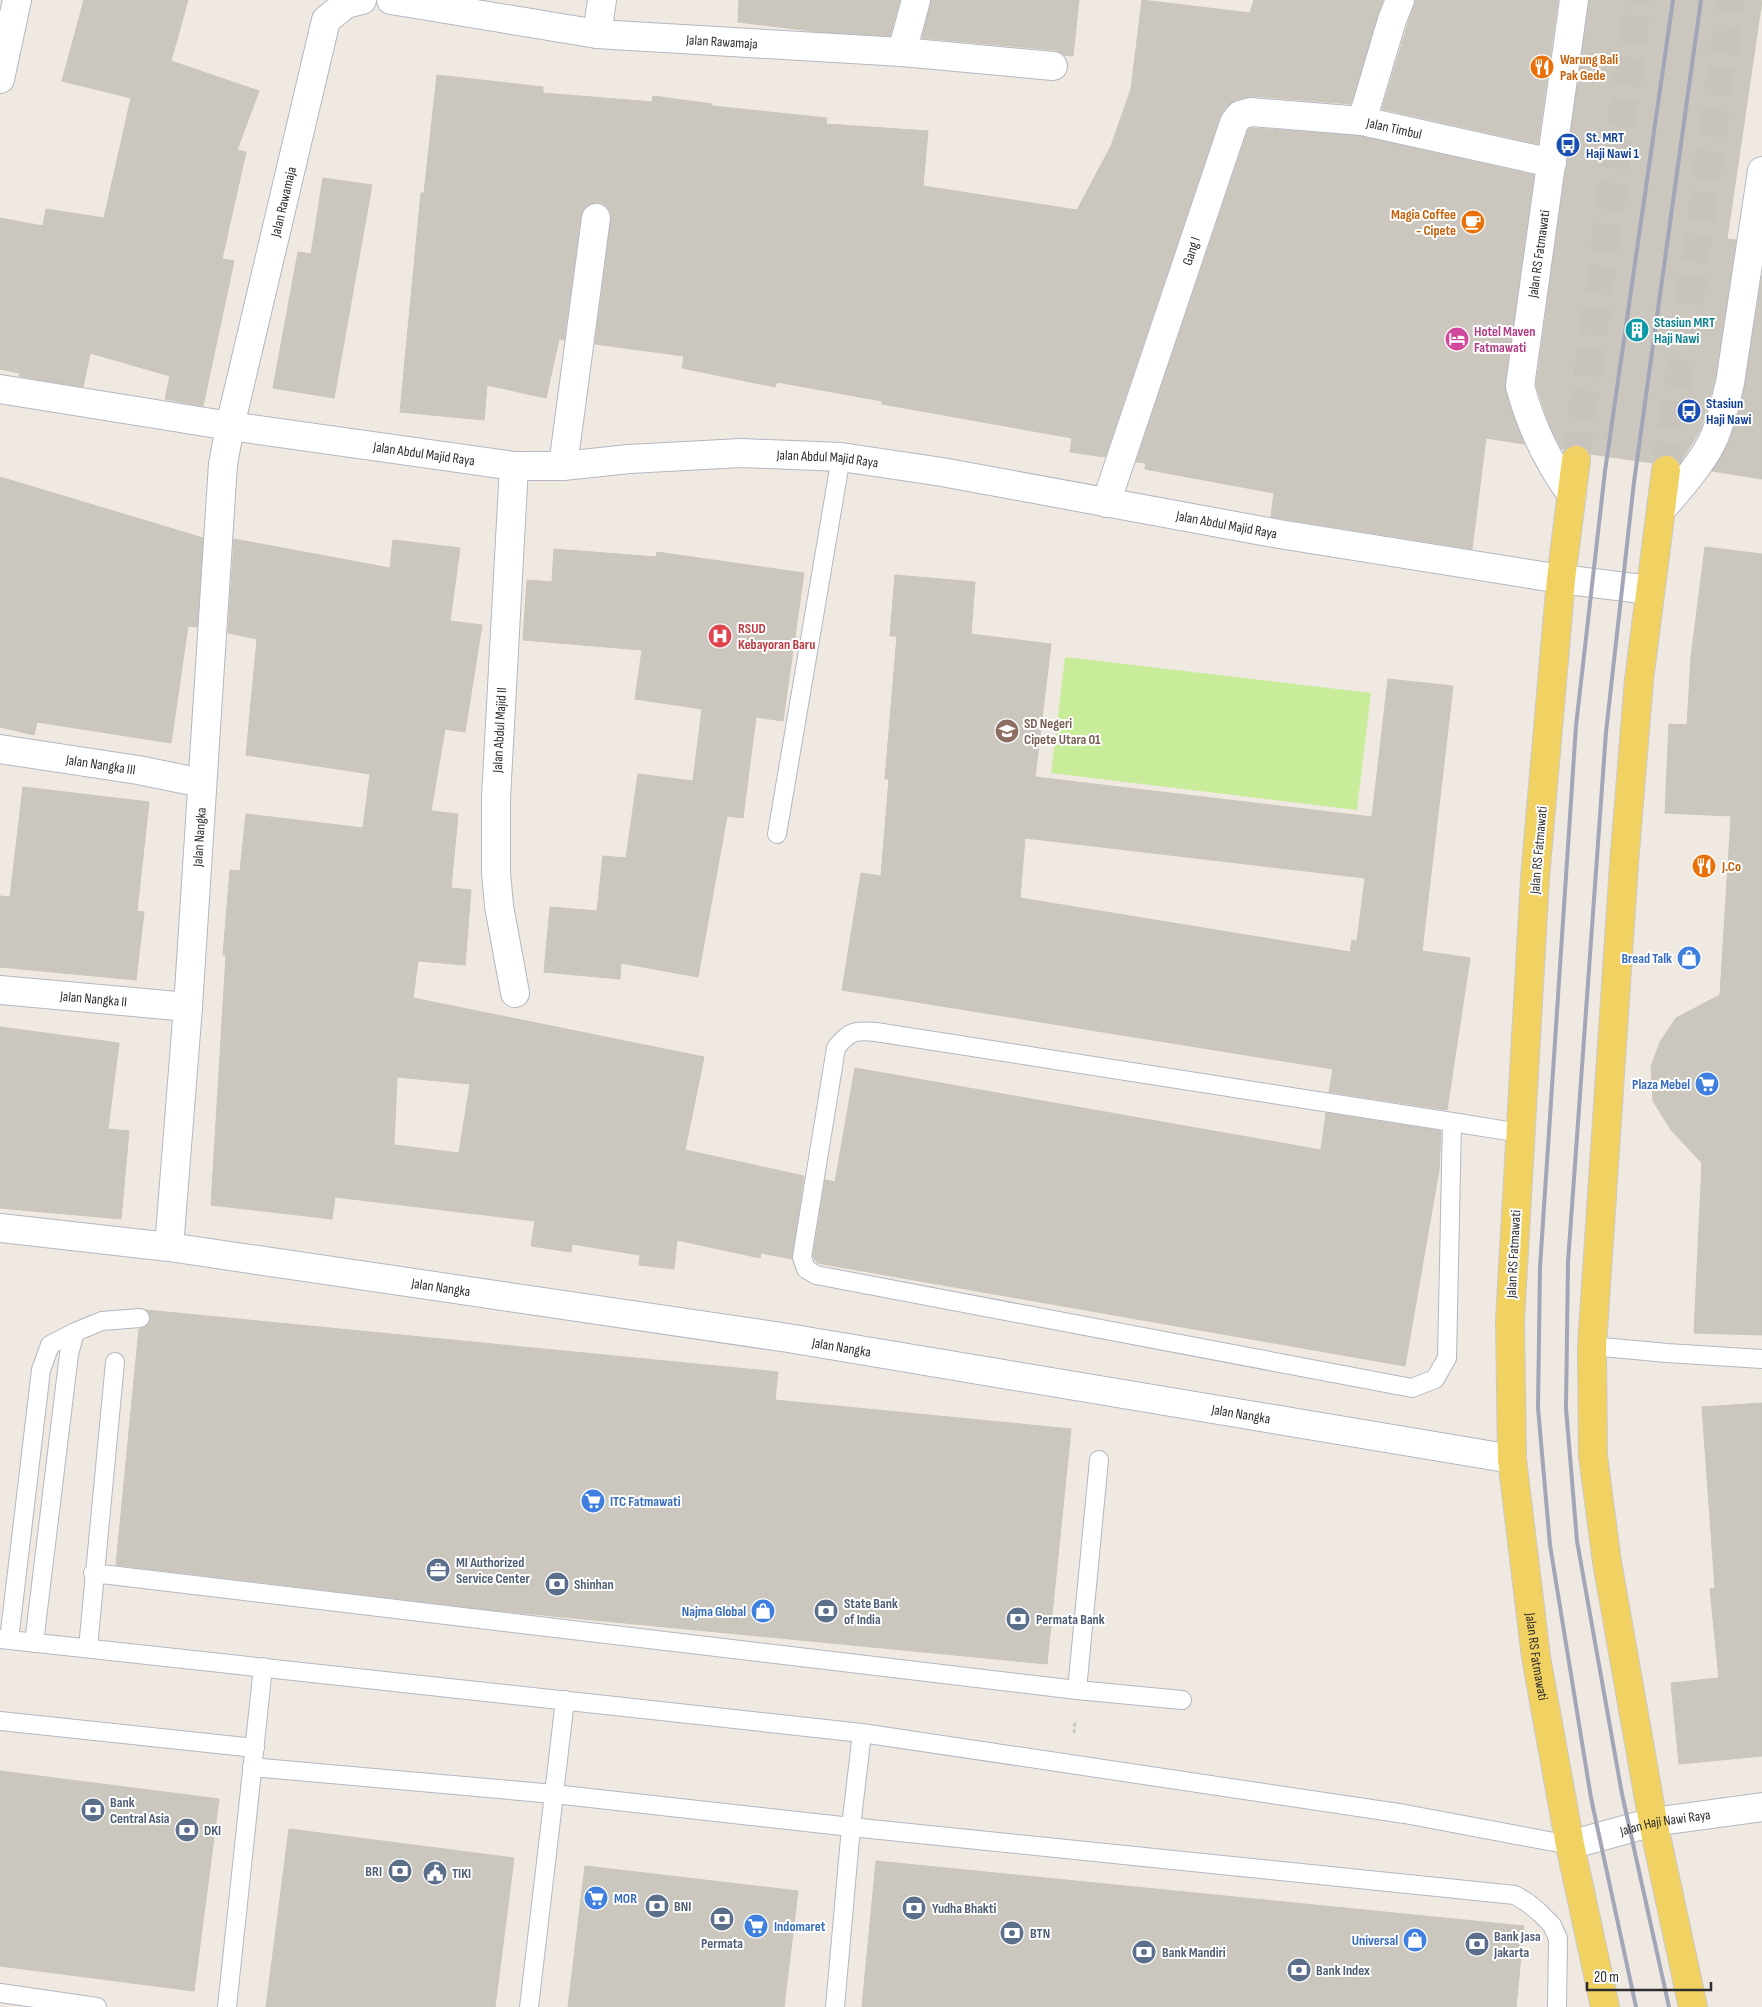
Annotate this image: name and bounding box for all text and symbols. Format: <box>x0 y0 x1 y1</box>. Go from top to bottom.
street label: Jalan Rawamaja <box>685 31 758 52</box>
place label: Warung Bali Pak Gede <box>1560 51 1618 84</box>
restaurant icon: Warung Bali Pak Gede <box>1529 54 1555 80</box>
street label: Jalan Timbul <box>1364 114 1423 143</box>
place label: St. MRT Haji Nawi 1 <box>1586 129 1640 162</box>
bus stop icon: St. MRT Haji Nawi 1 <box>1555 132 1581 158</box>
street label: Jalan Rawamaja <box>267 165 300 240</box>
place label: Magia Coffee - Cipete <box>1391 206 1456 239</box>
cafe icon: Magia Coffee - Cipete <box>1460 209 1486 235</box>
street label: Jalan RS Fatmawati <box>1524 209 1554 300</box>
street label: Gang I <box>1179 235 1204 268</box>
place label: Stasiun MRT Haji Nawi <box>1654 314 1715 347</box>
building icon: Stasiun MRT Haji Nawi <box>1624 317 1650 343</box>
place label: Hotel Maven Fatmawati <box>1474 323 1536 356</box>
hotel icon: Hotel Maven Fatmawati <box>1444 326 1470 352</box>
place label: Stasiun Haji Nawi <box>1706 395 1752 428</box>
bus stop icon: Stasiun Haji Nawi <box>1676 398 1702 424</box>
street label: Jalan Abdul Majid Raya <box>371 438 476 469</box>
street label: Jalan Abdul Majid Raya <box>775 446 879 471</box>
street label: Jalan Abdul Majid Raya <box>1174 507 1278 542</box>
place label: RSUD Kebayoran Baru <box>738 620 815 653</box>
hospital icon: RSUD Kebayoran Baru <box>707 623 733 649</box>
street label: Jalan Abdul Majid II <box>489 687 510 774</box>
place label: SD Negeri Cipete Utara 01 <box>1024 715 1101 748</box>
school or university icon: SD Negeri Cipete Utara 01 <box>994 718 1020 744</box>
street label: Jalan Nangka III <box>64 751 137 779</box>
street label: Jalan RS Fatmawati <box>1526 805 1551 896</box>
street label: Jalan Nangka <box>189 807 210 868</box>
restaurant icon: J.Co <box>1691 853 1717 879</box>
place label: J.Co <box>1721 858 1741 875</box>
shop icon: Bread Talk <box>1676 945 1702 971</box>
place label: Bread Talk <box>1621 950 1672 967</box>
street label: Jalan Nangka II <box>58 987 128 1010</box>
supermarket icon: Plaza Mebel <box>1694 1071 1720 1097</box>
place label: Plaza Mebel <box>1632 1076 1690 1093</box>
street label: Jalan RS Fatmawati <box>1503 1210 1524 1299</box>
street label: Jalan Nangka <box>409 1275 472 1300</box>
street label: Jalan Nangka <box>810 1334 872 1361</box>
street label: Jalan Nangka <box>1209 1401 1272 1427</box>
supermarket icon: ITC Fatmawati <box>580 1488 606 1514</box>
place label: ITC Fatmawati <box>610 1493 681 1510</box>
place label: MI Authorized Service Center <box>456 1554 530 1587</box>
office icon: MI Authorized Service Center <box>425 1557 451 1583</box>
bank icon: Shinhan <box>544 1571 570 1597</box>
place label: Shinhan <box>574 1576 614 1593</box>
place label: State Bank of India <box>844 1595 898 1628</box>
shop icon: Najma Global <box>750 1598 776 1624</box>
bank icon: State Bank of India <box>813 1598 839 1624</box>
place label: Najma Global <box>682 1603 746 1620</box>
bank icon: Permata Bank <box>1005 1606 1031 1632</box>
place label: Permata Bank <box>1036 1611 1105 1628</box>
street label: Jalan RS Fatmawati <box>1522 1611 1552 1702</box>
place label: Bank Central Asia <box>110 1794 170 1827</box>
bank icon: Bank Central Asia <box>80 1797 106 1823</box>
street label: Jalan Haji Nawi Raya <box>1617 1806 1711 1840</box>
bank icon: DKI <box>174 1817 200 1843</box>
place label: DKI <box>204 1822 221 1839</box>
bank icon: BRI <box>387 1858 413 1884</box>
public building icon: TIKI <box>422 1860 448 1886</box>
place label: BRI <box>365 1863 382 1880</box>
place label: TIKI <box>452 1865 471 1882</box>
supermarket icon: MOR <box>583 1885 609 1911</box>
place label: MOR <box>614 1890 637 1907</box>
bank icon: BNI <box>644 1893 670 1919</box>
bank icon: Yudha Bhakti <box>901 1895 927 1921</box>
place label: BNI <box>674 1898 691 1915</box>
place label: Yudha Bhakti <box>932 1900 996 1917</box>
bank icon: Permata <box>709 1906 735 1932</box>
supermarket icon: Indomaret <box>743 1913 769 1939</box>
place label: Indomaret <box>774 1918 826 1935</box>
bank icon: BTN <box>999 1920 1025 1946</box>
place label: BTN <box>1030 1925 1050 1942</box>
shop icon: Universal <box>1402 1927 1428 1953</box>
place label: Bank Jasa Jakarta <box>1493 1928 1541 1961</box>
bank icon: Bank Jasa Jakarta <box>1464 1931 1490 1957</box>
place label: Universal <box>1352 1932 1398 1949</box>
place label: Permata <box>701 1935 743 1952</box>
bank icon: Bank Mandiri <box>1131 1939 1157 1965</box>
place label: Bank Mandiri <box>1162 1944 1226 1961</box>
bank icon: Bank Index <box>1286 1957 1312 1983</box>
scale bar <box>1587 1960 1711 1992</box>
place label: Bank Index <box>1316 1962 1370 1979</box>
text: 20 m <box>1594 1968 1619 1987</box>

